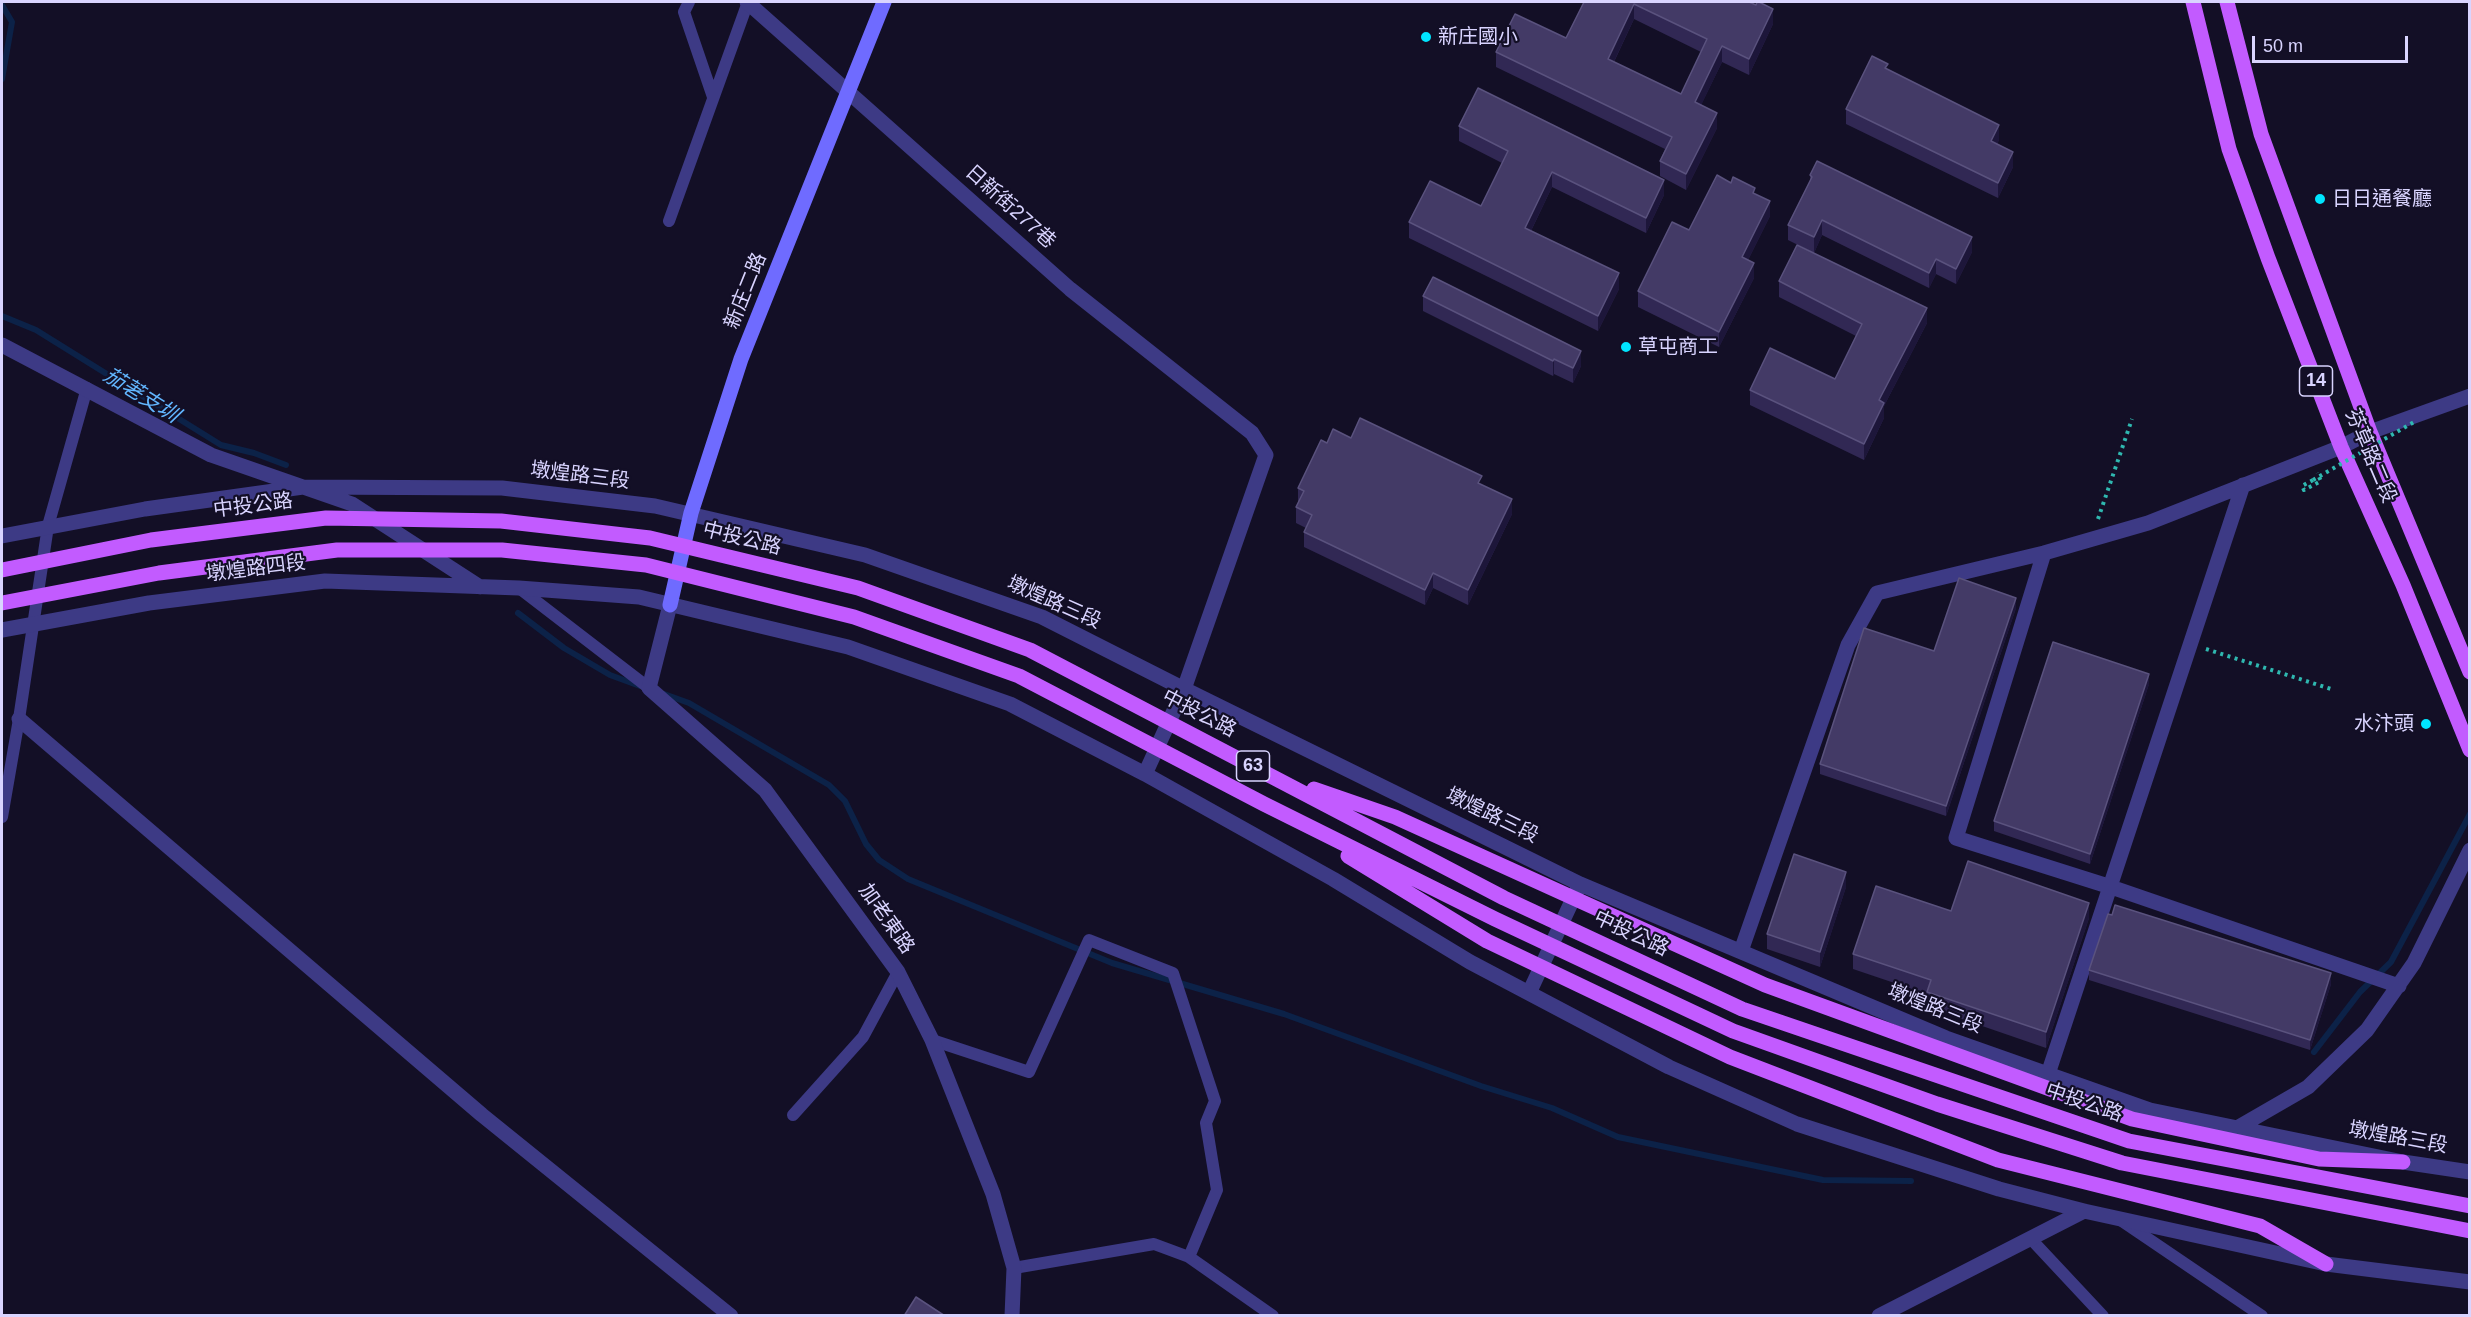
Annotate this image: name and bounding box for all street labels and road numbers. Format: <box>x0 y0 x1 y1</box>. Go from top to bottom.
street label: 日新街277巷 <box>960 160 1060 254</box>
street label: 新庄二路 <box>720 249 772 333</box>
road number: 14 <box>2300 366 2332 396</box>
street label: 芬草路二段 <box>2339 405 2401 507</box>
street label: 墩煌路三段 <box>529 458 631 494</box>
street label: 中投公路 <box>212 489 294 523</box>
street label: 中投公路 <box>700 518 784 560</box>
street label: 墩煌路四段 <box>205 551 307 587</box>
street label: 墩煌路三段 <box>1003 572 1105 634</box>
street label: 中投公路 <box>1158 685 1240 743</box>
road number: 63 <box>1236 751 1270 781</box>
street label: 墩煌路三段 <box>1442 783 1542 849</box>
street label: 加老東路 <box>853 879 919 959</box>
street label: 中投公路 <box>1590 906 1672 962</box>
street label: 墩煌路三段 <box>1884 979 1986 1039</box>
street label: 中投公路 <box>2042 1079 2126 1127</box>
street label: 墩煌路三段 <box>2347 1117 2449 1159</box>

